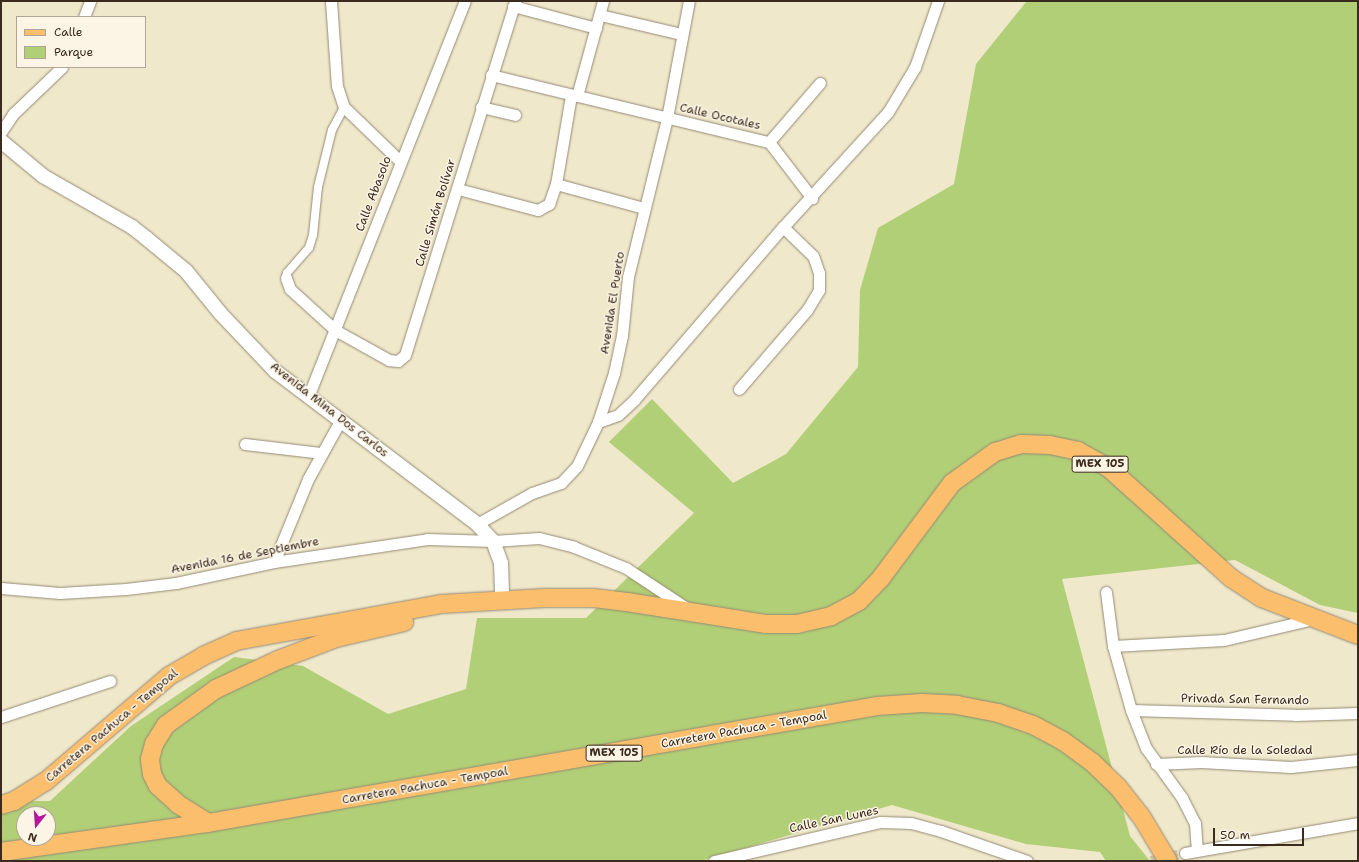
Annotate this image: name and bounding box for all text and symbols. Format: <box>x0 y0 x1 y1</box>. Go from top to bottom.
legend <box>16 16 146 68</box>
text: Calle <box>54 24 83 40</box>
text: Parque <box>54 44 93 60</box>
street label: Calle Ocotales <box>678 101 762 133</box>
street label: Calle Abasolo <box>353 154 395 234</box>
street label: Calle Simón Bolívar <box>413 158 459 268</box>
street label: Avenida El Puerto <box>598 251 628 355</box>
street label: Avenida Mina Dos Carlos <box>267 359 391 461</box>
road number: MEX 105 <box>1071 455 1129 473</box>
street label: Avenida 16 de Septiembre <box>170 535 320 577</box>
street label: Carretera Pachuca - Tempoal <box>43 666 181 786</box>
street label: Privada San Fernando <box>1181 692 1309 708</box>
street label: Carretera Pachuca - Tempoal <box>660 708 828 752</box>
road number: MEX 105 <box>585 744 643 762</box>
street label: Calle Río de la Soledad <box>1177 744 1313 758</box>
street label: Carretera Pachuca - Tempoal <box>341 764 509 808</box>
street label: Calle San Lunes <box>788 804 880 836</box>
north arrow <box>16 806 56 846</box>
scale bar <box>1215 820 1306 846</box>
text: 50 m <box>1220 827 1250 843</box>
text: N <box>26 829 39 845</box>

